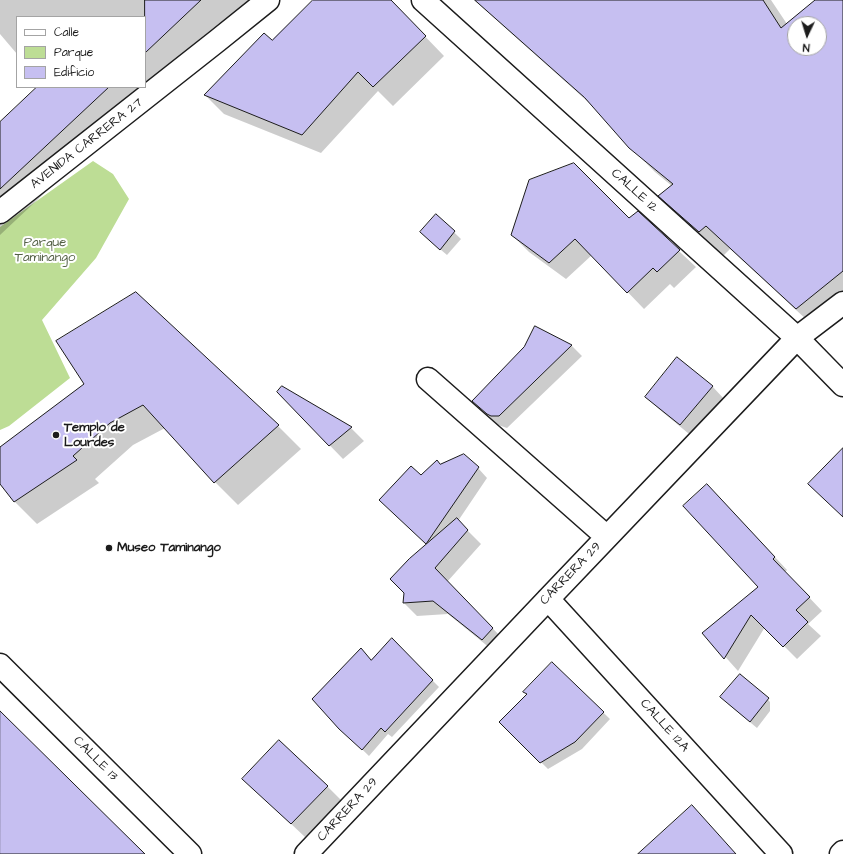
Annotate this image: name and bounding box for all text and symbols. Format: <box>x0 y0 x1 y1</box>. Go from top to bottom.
legend <box>16 16 146 88</box>
north arrow <box>787 16 827 56</box>
text: Calle <box>54 24 79 41</box>
text: N <box>802 40 810 55</box>
text: Parque <box>54 44 93 61</box>
text: Edificio <box>54 64 94 81</box>
street label: AVENIDA CARRERA 27 <box>28 95 146 193</box>
street label: CALLE 12 <box>607 166 661 216</box>
park label: Parque Taminango <box>15 235 75 266</box>
place label: Templo de Lourdes <box>64 420 125 451</box>
marker: Templo de Lourdes <box>51 430 61 440</box>
street label: CARRERA 29 <box>537 539 605 609</box>
place label: Museo Taminango <box>117 540 221 556</box>
marker: Museo Taminango <box>104 543 114 553</box>
street label: CALLE 12A <box>636 696 692 756</box>
street label: CALLE 13 <box>69 733 121 785</box>
street label: CARRERA 29 <box>315 775 381 845</box>

